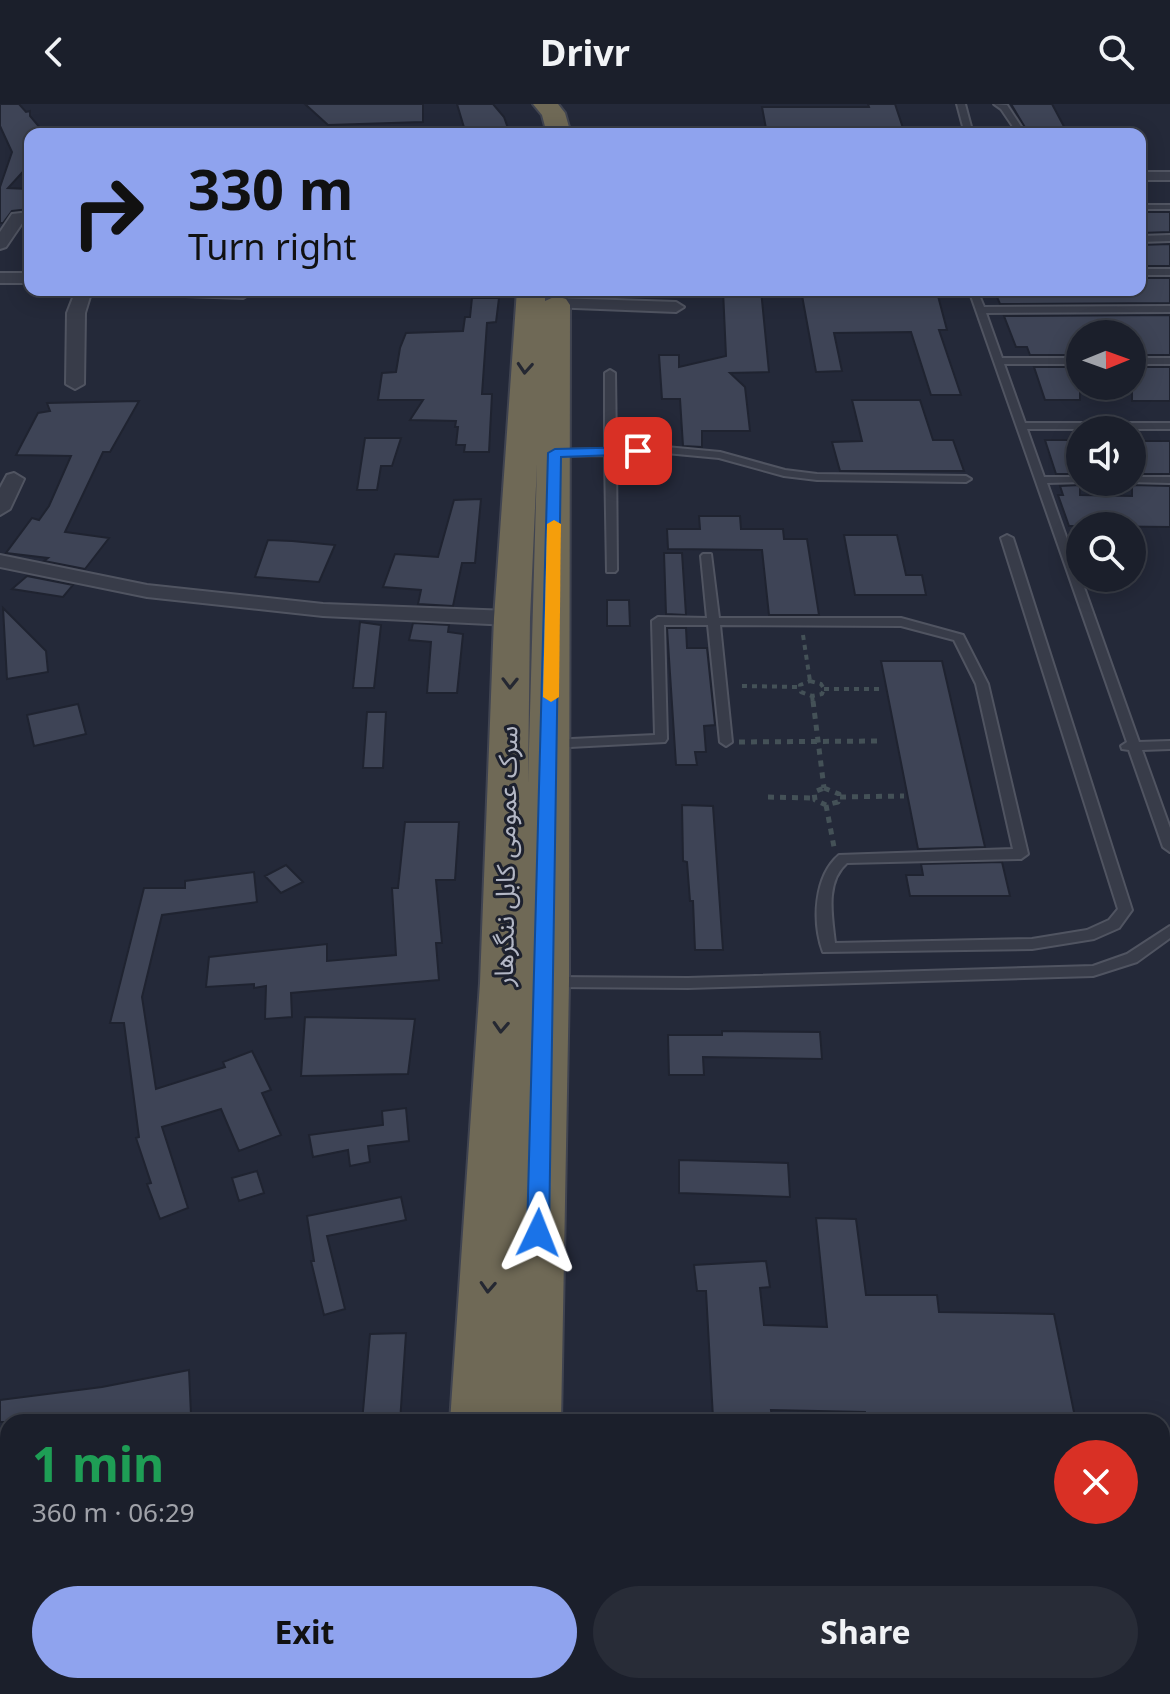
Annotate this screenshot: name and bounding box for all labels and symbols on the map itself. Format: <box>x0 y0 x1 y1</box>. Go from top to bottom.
north arrow <box>1066 320 1146 400</box>
one-way arrow <box>516 362 533 375</box>
pin <box>604 417 672 485</box>
one-way arrow <box>502 677 519 690</box>
street label: سرک عمومی کابل ننگرهار <box>485 725 525 988</box>
one-way arrow <box>493 1021 510 1034</box>
position arrow <box>496 1191 580 1275</box>
one-way arrow <box>480 1281 497 1294</box>

